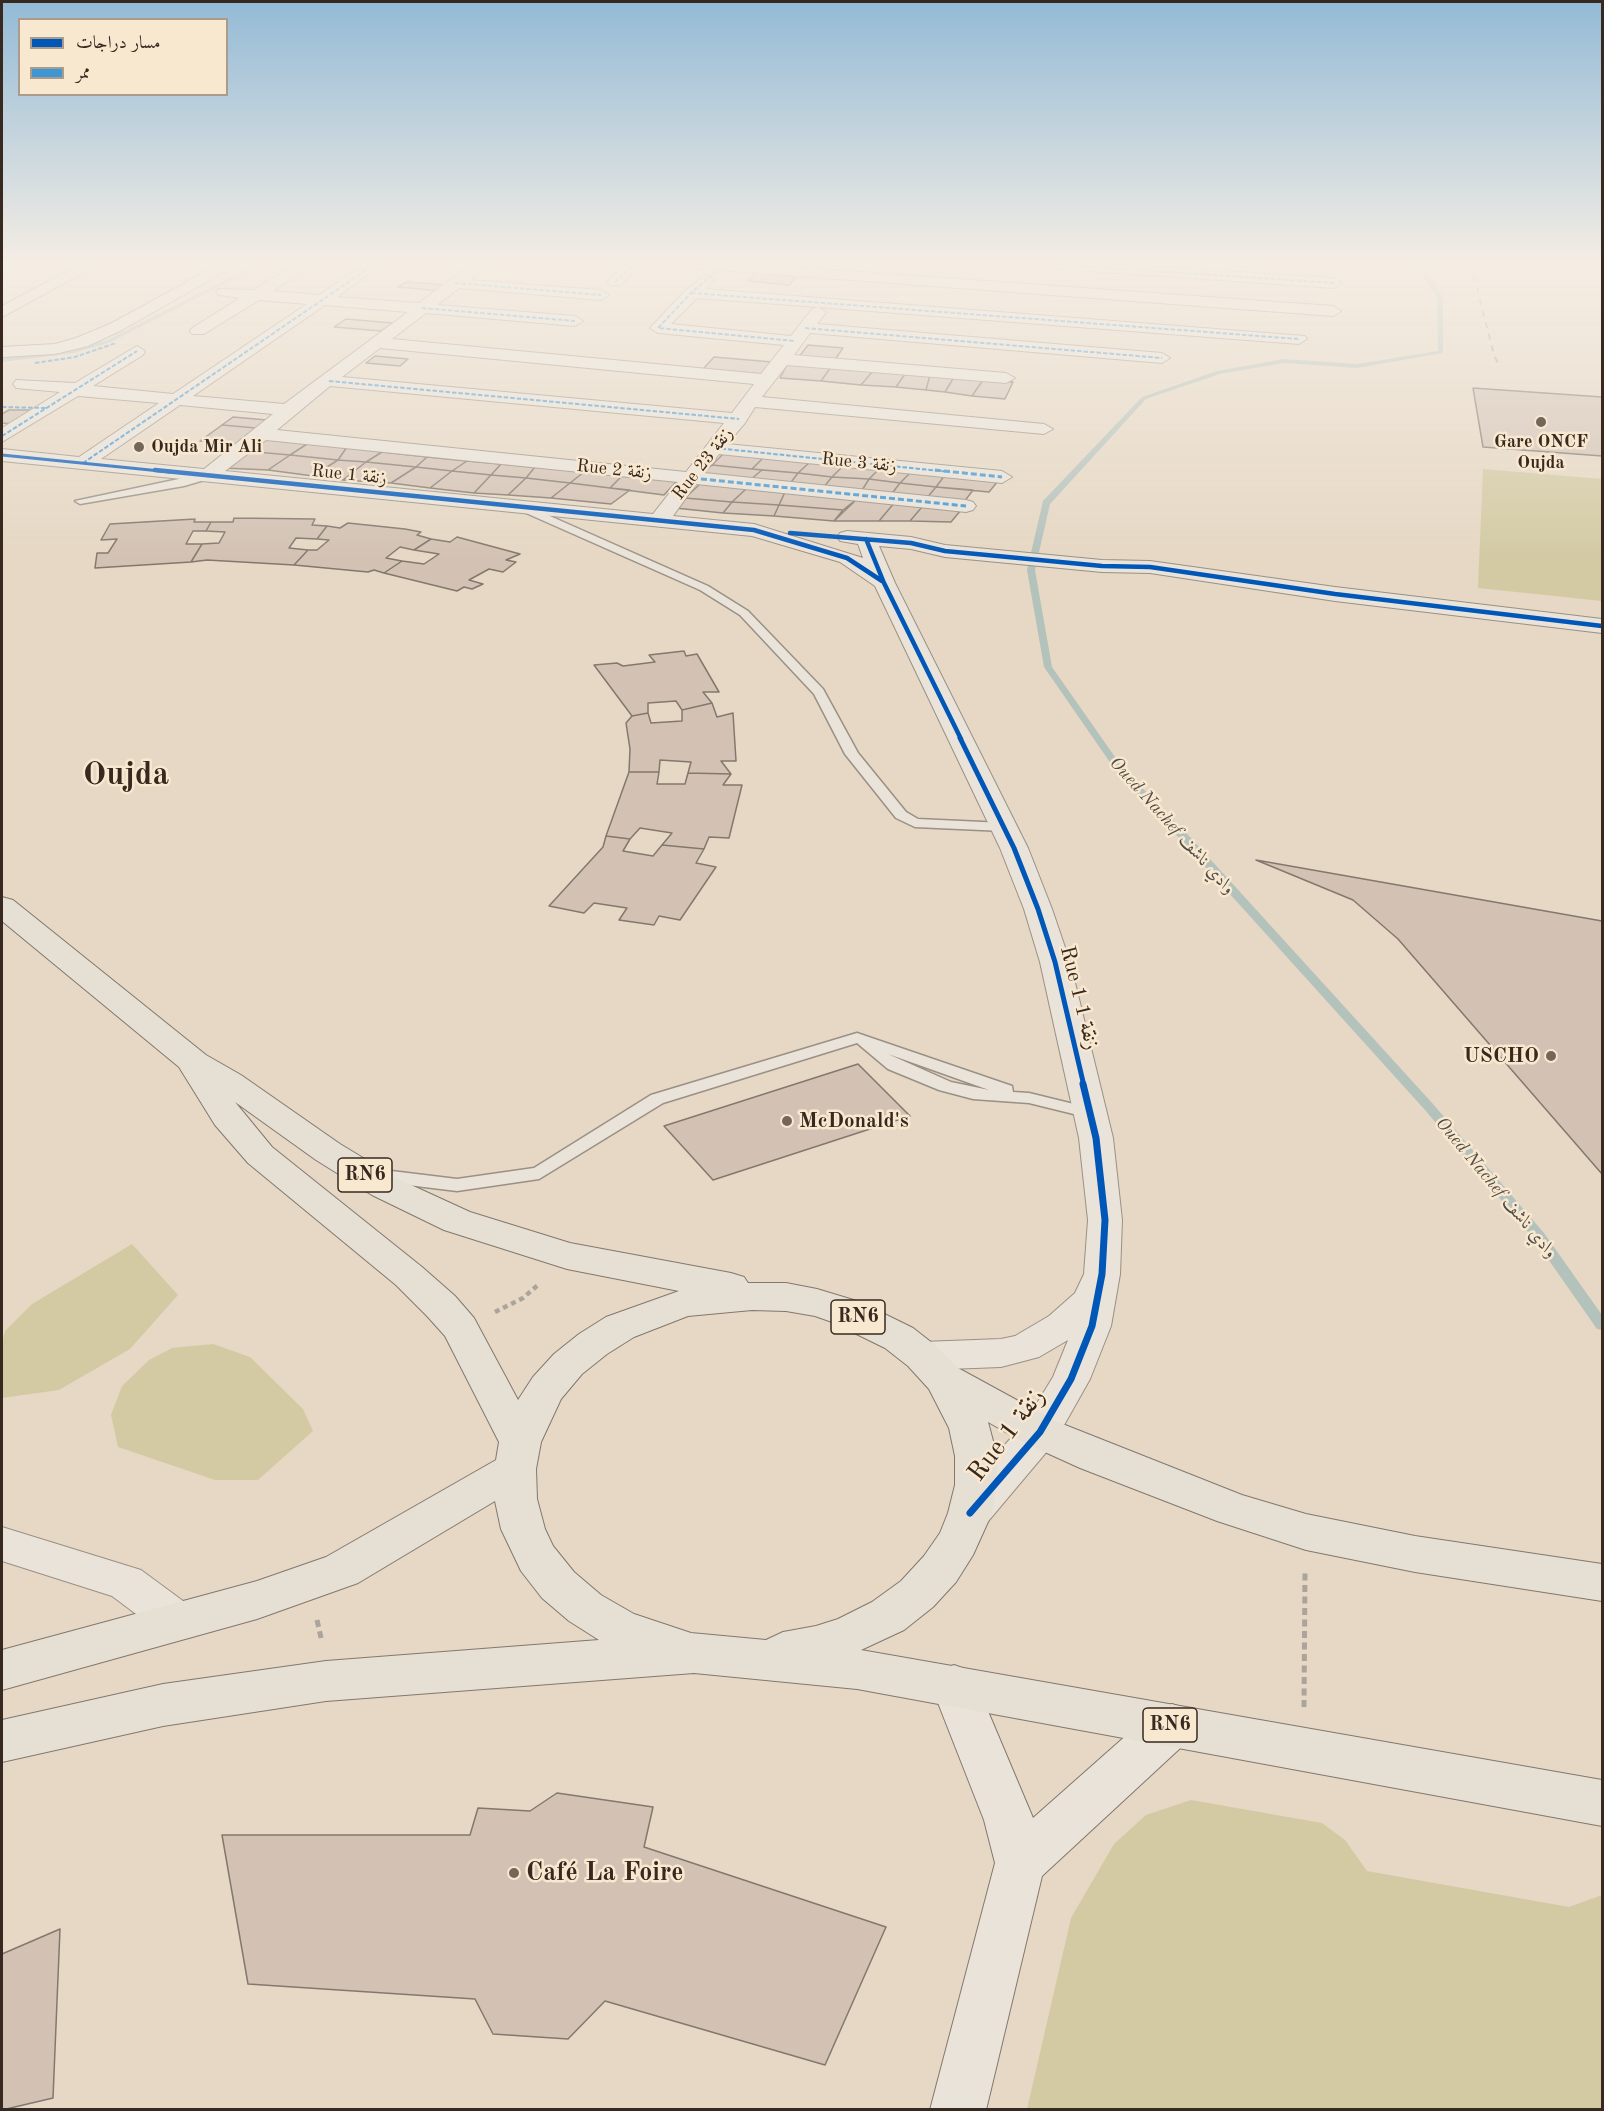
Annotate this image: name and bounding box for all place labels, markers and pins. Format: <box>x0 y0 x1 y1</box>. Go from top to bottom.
marker: Gare ONCF Oujda <box>1534 415 1548 429</box>
place label: Gare ONCF Oujda <box>1494 431 1588 474</box>
place label: Oujda Mir Ali <box>151 436 262 458</box>
marker: Oujda Mir Ali <box>132 440 146 454</box>
place label: USCHO <box>1463 1043 1539 1069</box>
marker: USCHO <box>1544 1049 1558 1063</box>
place label: McDonald's <box>799 1108 909 1134</box>
marker: McDonald's <box>780 1114 794 1128</box>
place label: Café La Foire <box>526 1857 684 1889</box>
marker: Café La Foire <box>507 1866 521 1880</box>

